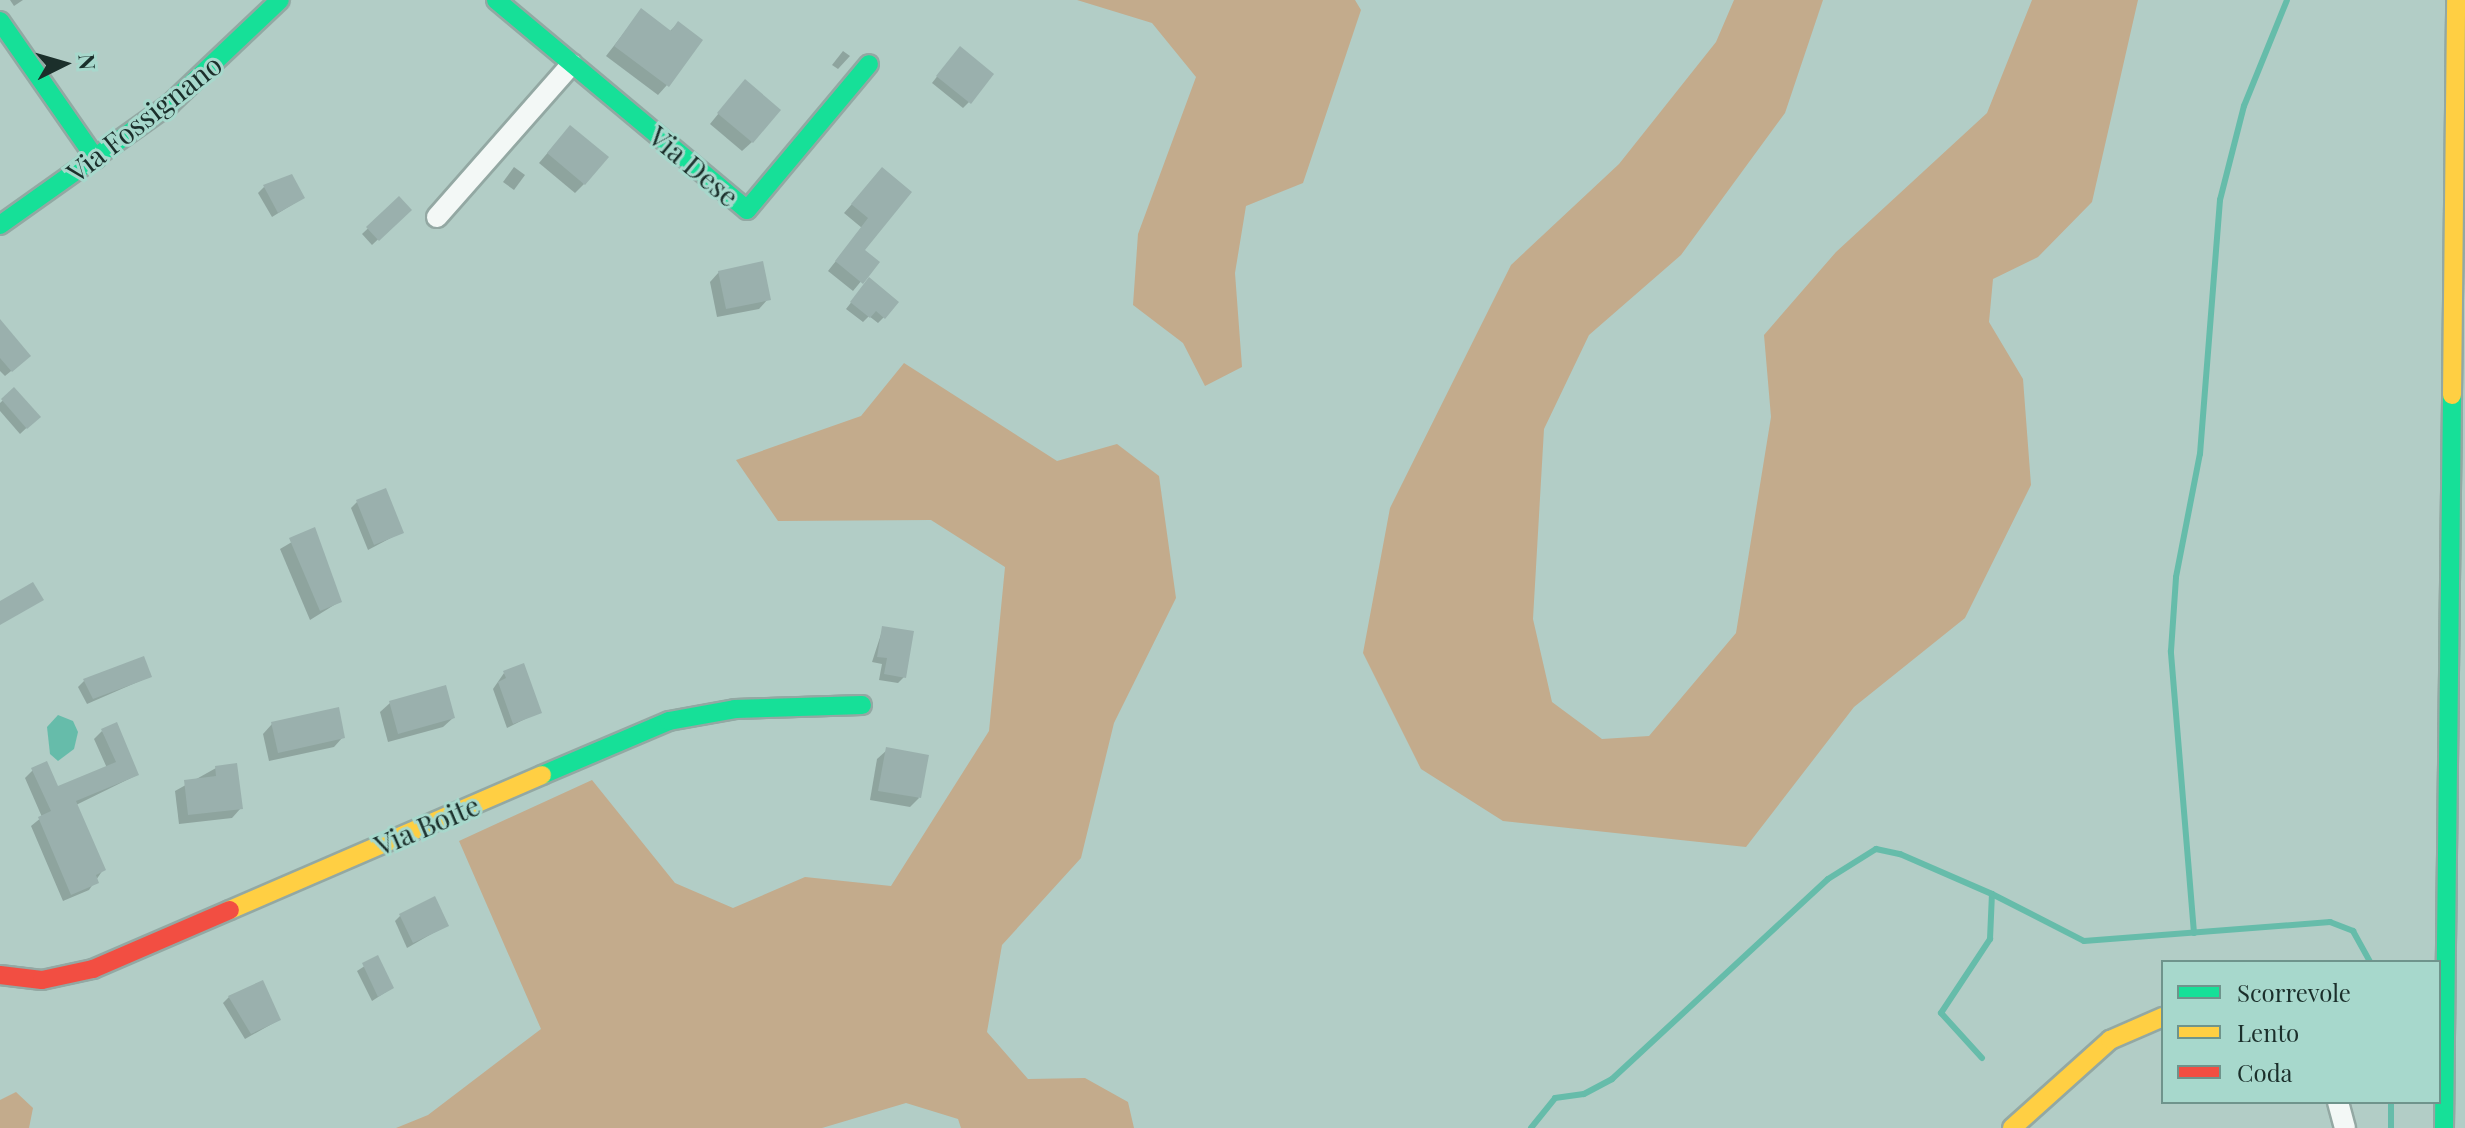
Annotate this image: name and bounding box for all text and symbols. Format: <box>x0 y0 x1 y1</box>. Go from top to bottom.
north arrow <box>24 24 104 104</box>
street label: Via Fossignano <box>60 47 228 189</box>
text: N <box>72 53 104 71</box>
street label: Via Dese <box>642 119 746 213</box>
street label: Via Boite <box>369 788 485 862</box>
legend <box>2161 960 2441 1104</box>
text: Scorrevole <box>2237 976 2351 1008</box>
text: Lento <box>2237 1016 2299 1048</box>
text: Coda <box>2237 1056 2293 1088</box>

